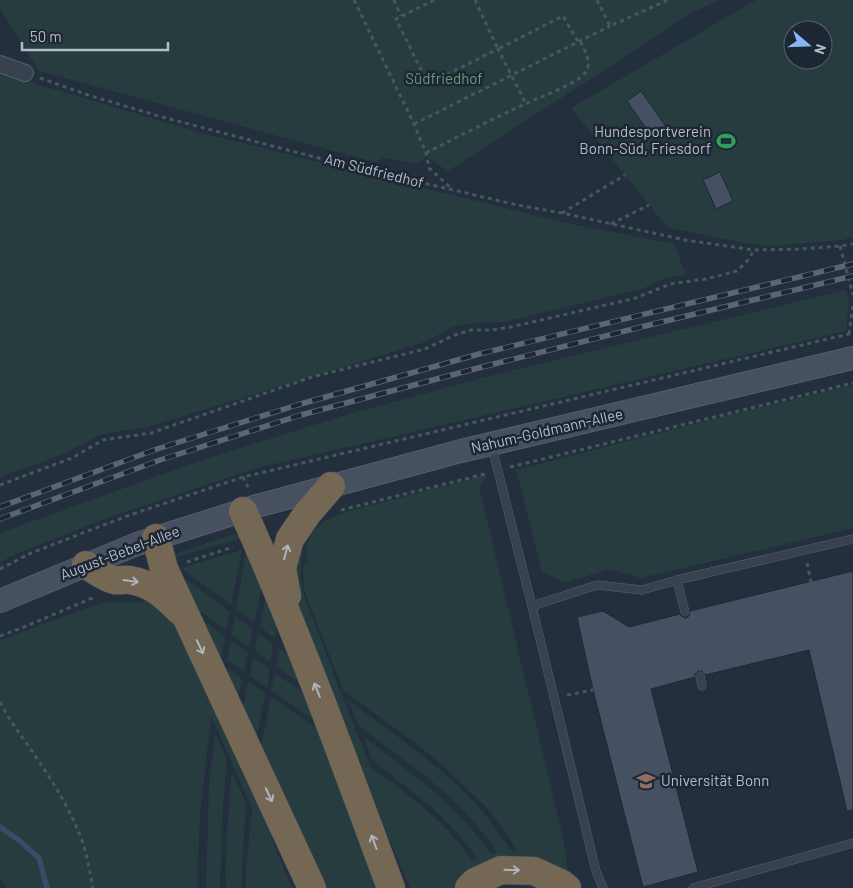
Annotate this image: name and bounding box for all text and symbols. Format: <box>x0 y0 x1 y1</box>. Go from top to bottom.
scale bar <box>22 20 169 52</box>
north arrow <box>783 20 833 70</box>
text: 50 m <box>30 27 62 45</box>
text: N <box>811 42 830 57</box>
park label: Südfriedhof <box>405 69 483 87</box>
place label: Hundesportverein Bonn-Süd, Friesdorf <box>579 122 711 157</box>
sports icon: Hundesportverein Bonn-Süd, Friesdorf <box>715 130 737 152</box>
street label: Am Südfriedhof <box>323 149 426 191</box>
street label: Nahum-Goldmann-Allee <box>469 404 624 456</box>
street label: August-Bebel-Allee <box>57 521 182 583</box>
one-way arrow <box>282 544 292 560</box>
one-way arrow <box>122 577 138 587</box>
one-way arrow <box>196 639 206 654</box>
one-way arrow <box>311 683 320 698</box>
school or university icon: Universität Bonn <box>635 770 657 792</box>
place label: Universität Bonn <box>661 771 769 789</box>
one-way arrow <box>265 787 274 802</box>
one-way arrow <box>369 835 379 850</box>
one-way arrow <box>504 865 520 875</box>

